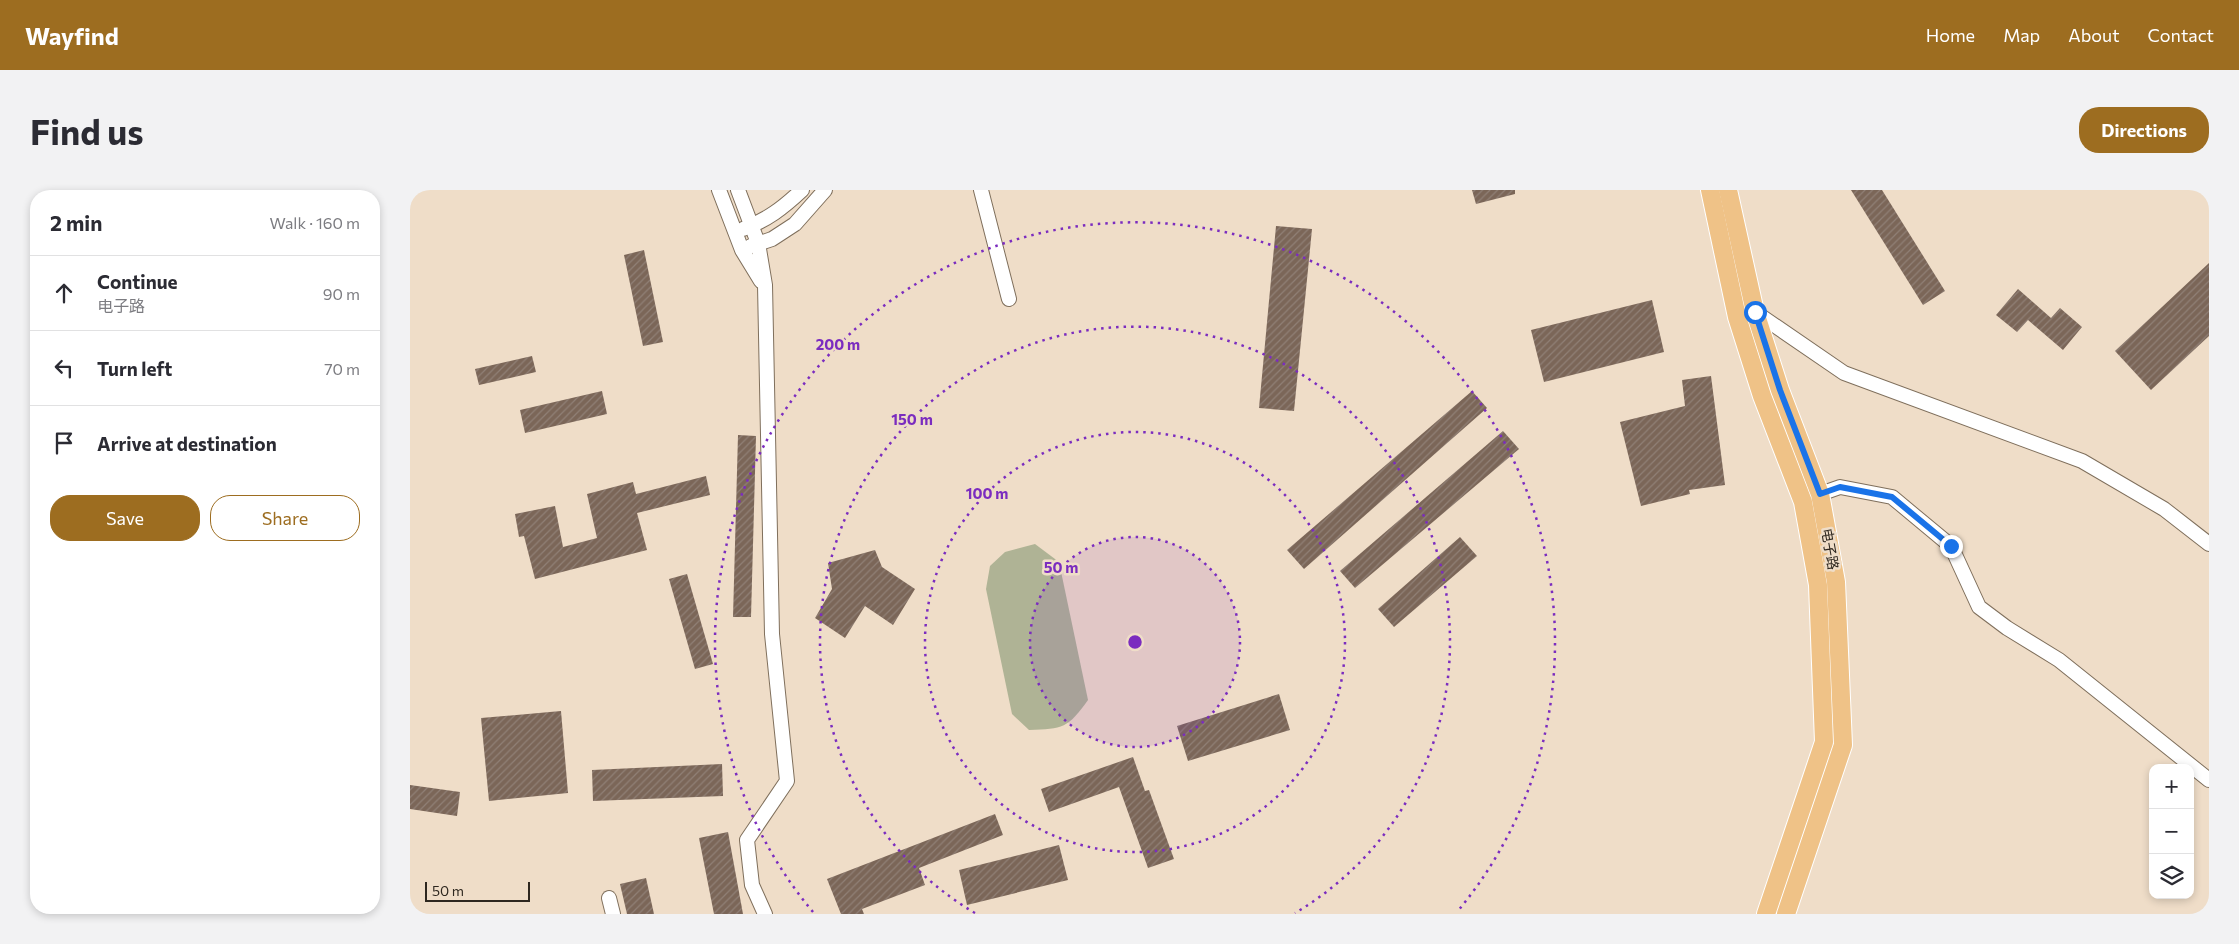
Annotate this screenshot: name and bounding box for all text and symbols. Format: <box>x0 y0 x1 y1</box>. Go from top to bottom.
text: Wayfind <box>25 21 119 50</box>
text: Home <box>1926 24 1975 46</box>
text: Map <box>2003 24 2040 46</box>
text: About <box>2068 24 2120 46</box>
text: Contact <box>2148 24 2214 46</box>
button: Directions <box>2079 107 2209 153</box>
text: Find us <box>30 109 144 152</box>
text: 2 min <box>50 210 102 235</box>
text: Walk · 160 m <box>270 213 360 232</box>
text: Continue <box>97 270 177 293</box>
icon: ahead <box>50 279 78 307</box>
text: 90 m <box>323 284 360 303</box>
text: 电子路 <box>97 296 145 315</box>
route start <box>1744 301 1767 324</box>
text: 200 m <box>816 335 860 353</box>
icon: left <box>50 354 78 382</box>
text: Turn left <box>97 357 172 380</box>
text: 70 m <box>324 359 360 378</box>
text: 150 m <box>891 410 933 428</box>
icon: arrive <box>50 429 78 457</box>
text: Arrive at destination <box>97 432 277 455</box>
text: 100 m <box>966 484 1008 502</box>
button: Save <box>50 495 200 541</box>
button: Share <box>210 495 360 541</box>
street label: 电子路 <box>1818 527 1843 571</box>
route end <box>1940 535 1963 558</box>
text: 50 m <box>1044 558 1078 576</box>
centre of rings <box>1126 633 1144 651</box>
map controls <box>2149 764 2194 899</box>
button: + <box>2149 764 2194 809</box>
button: − <box>2149 809 2194 854</box>
button: layers <box>2149 854 2194 899</box>
scale bar <box>425 879 530 902</box>
text: 50 m <box>432 882 464 899</box>

